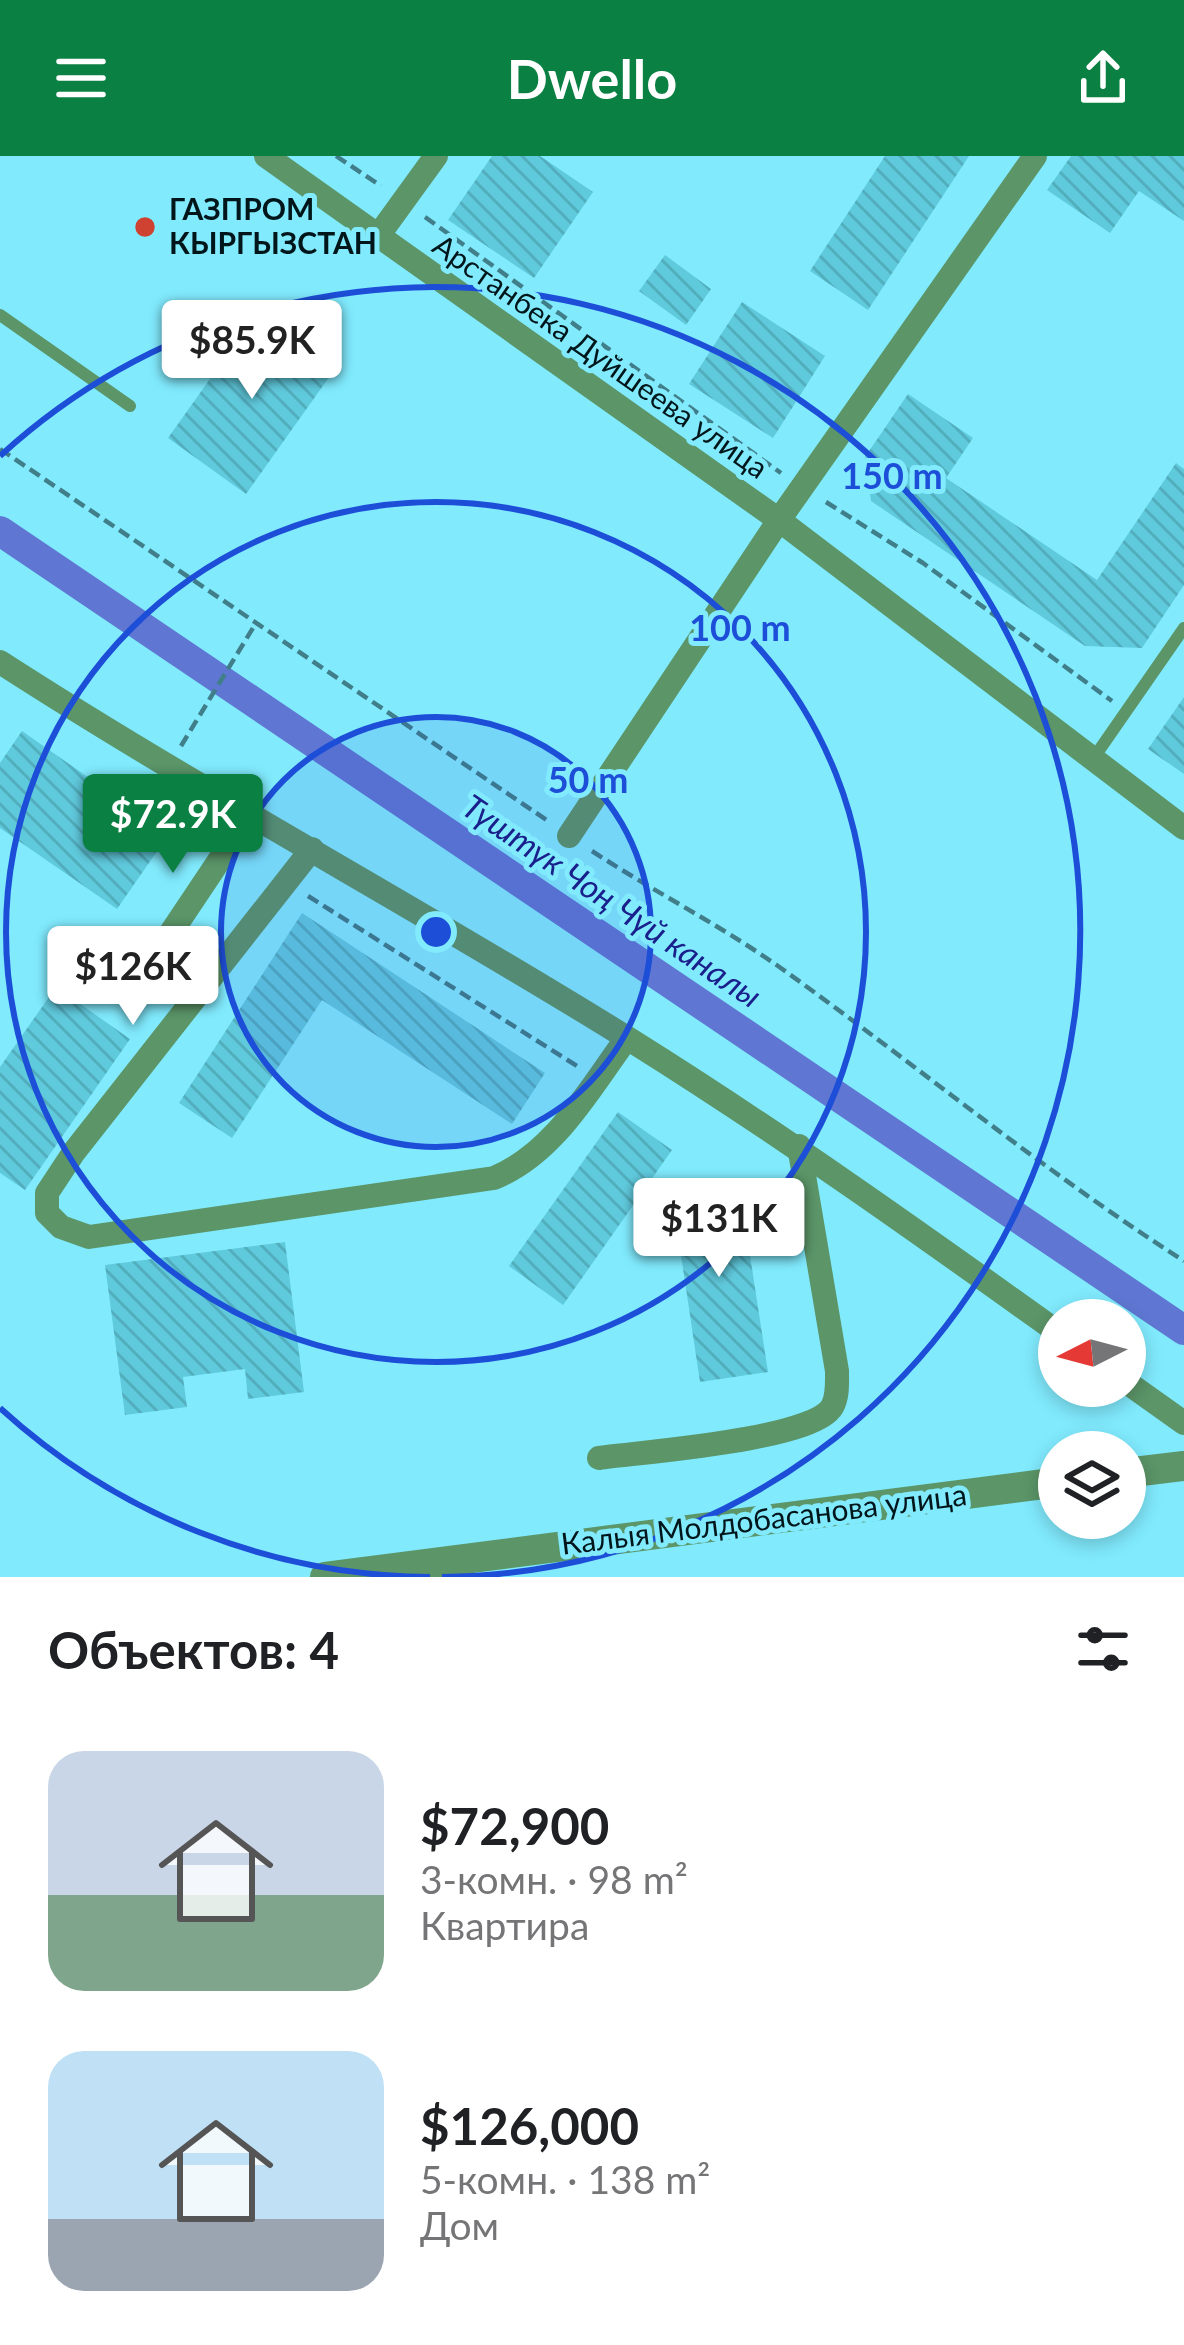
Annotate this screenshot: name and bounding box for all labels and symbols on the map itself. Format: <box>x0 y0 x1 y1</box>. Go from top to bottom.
place label: ГАЗПРОМ КЫРГЫЗСТАН <box>169 190 377 260</box>
marker: ГАЗПРОМ КЫРГЫЗСТАН <box>132 214 158 240</box>
street label: Арстанбека Дуйшеева улица <box>427 226 775 485</box>
pin: $85.9K <box>154 300 350 402</box>
text: 150 m <box>841 453 943 497</box>
text: 100 m <box>689 605 791 649</box>
text: 50 m <box>548 757 628 801</box>
pin: $72.9K <box>75 774 271 876</box>
water label: Түштүк Чоң Чүй каналы <box>456 785 770 1015</box>
centre of rings <box>415 911 457 953</box>
pin: $126K <box>49 926 217 1028</box>
pin: $131K <box>635 1178 803 1280</box>
north arrow <box>1038 1299 1146 1407</box>
street label: Калыя Молдобасанова улица <box>559 1475 969 1561</box>

